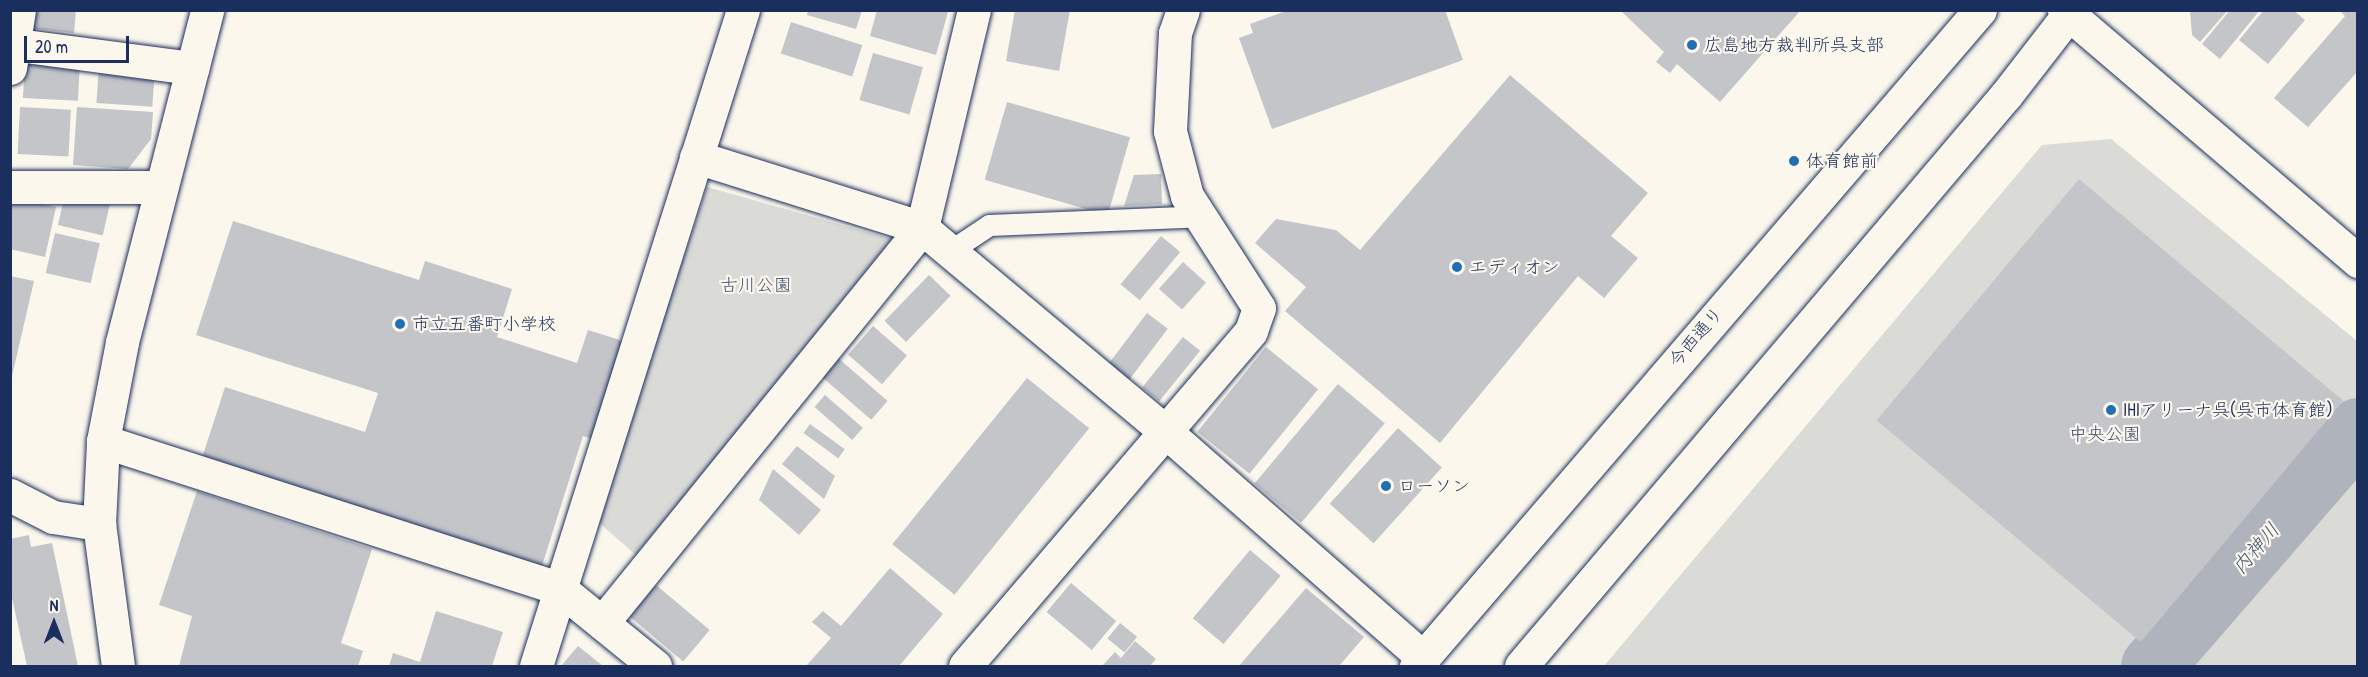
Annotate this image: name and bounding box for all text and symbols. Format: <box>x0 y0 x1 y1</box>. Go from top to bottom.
scale bar <box>27 24 132 62</box>
text: 20 m <box>35 34 68 59</box>
place label: 広島地方裁判所呉支部 <box>1704 34 1884 56</box>
marker: 広島地方裁判所呉支部 <box>1685 38 1699 52</box>
place label: 体育館前 <box>1806 150 1878 172</box>
marker: 体育館前 <box>1787 154 1801 168</box>
place label: エディオン <box>1469 256 1559 278</box>
marker: エディオン <box>1450 260 1464 274</box>
park label: 古川公園 <box>720 274 792 296</box>
street label: 今西通り <box>1664 303 1728 371</box>
place label: 市立五番町小学校 <box>412 313 556 335</box>
marker: 市立五番町小学校 <box>393 317 407 331</box>
place label: IHIアリーナ呉(呉市体育館) <box>2123 399 2332 421</box>
marker: IHIアリーナ呉(呉市体育館) <box>2104 403 2118 417</box>
park label: 中央公園 <box>2069 423 2141 445</box>
place label: ローソン <box>1398 475 1470 497</box>
marker: ローソン <box>1379 479 1393 493</box>
water label: 内神川 <box>2226 517 2284 579</box>
north arrow <box>24 593 84 653</box>
text: N <box>50 594 58 616</box>

